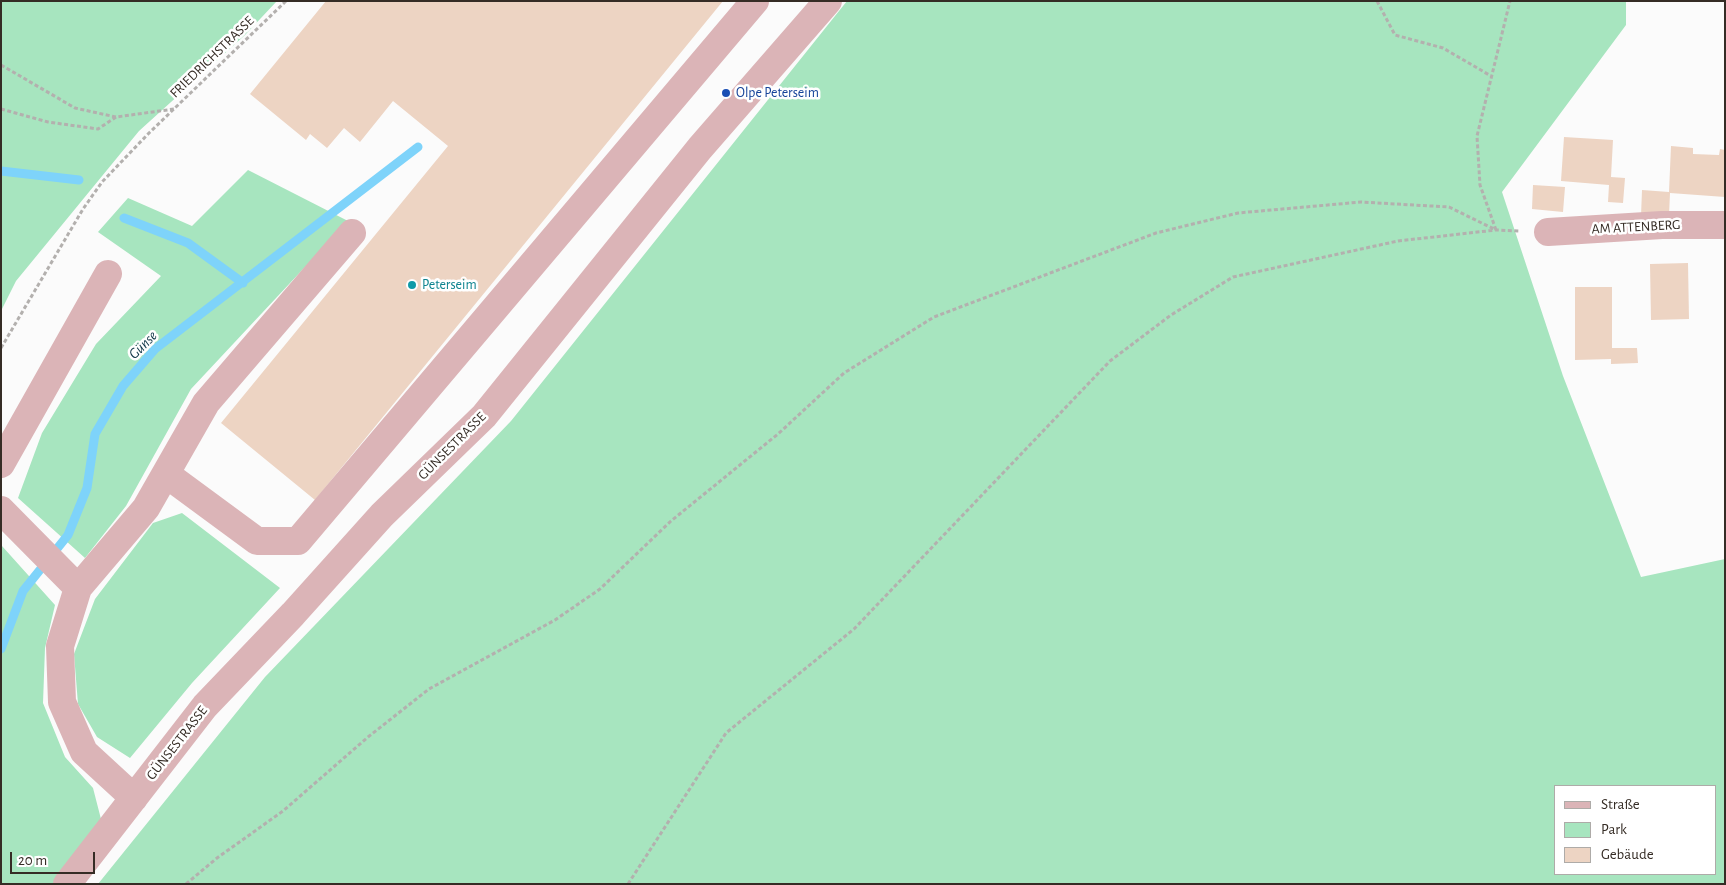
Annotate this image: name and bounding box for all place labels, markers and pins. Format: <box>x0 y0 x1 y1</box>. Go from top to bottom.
place label: Olpe Peterseim <box>736 85 819 101</box>
marker: Olpe Peterseim <box>720 87 732 99</box>
place label: Peterseim <box>422 277 477 293</box>
marker: Peterseim <box>406 279 418 291</box>

